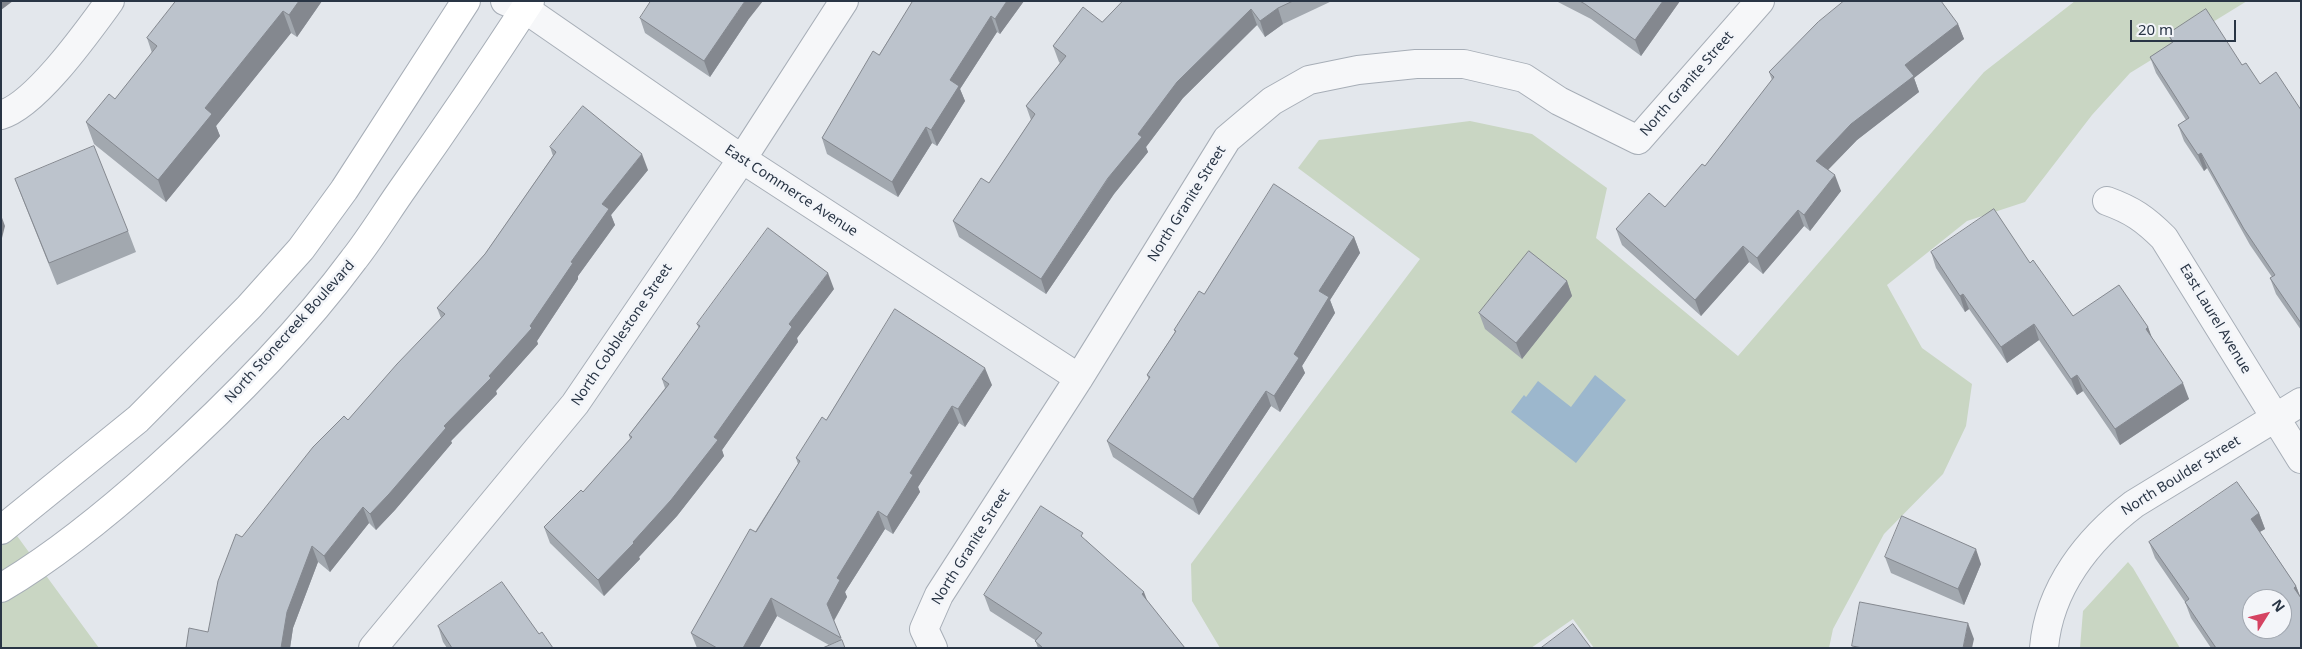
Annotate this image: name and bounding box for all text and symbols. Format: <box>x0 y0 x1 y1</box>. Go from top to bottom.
scale bar <box>2132 10 2238 42</box>
text: 20 m <box>2138 19 2173 39</box>
street label: North Granite Street <box>1637 28 1737 140</box>
street label: East Commerce Avenue <box>721 142 861 240</box>
street label: North Granite Street <box>1144 143 1230 265</box>
street label: North Stonecreek Boulevard <box>222 257 358 407</box>
street label: North Cobblestone Street <box>568 261 676 409</box>
street label: East Laurel Avenue <box>2176 261 2254 377</box>
street label: North Boulder Street <box>2118 433 2244 519</box>
street label: North Granite Street <box>928 486 1014 608</box>
north arrow <box>2242 589 2292 639</box>
text: N <box>2268 595 2290 616</box>

